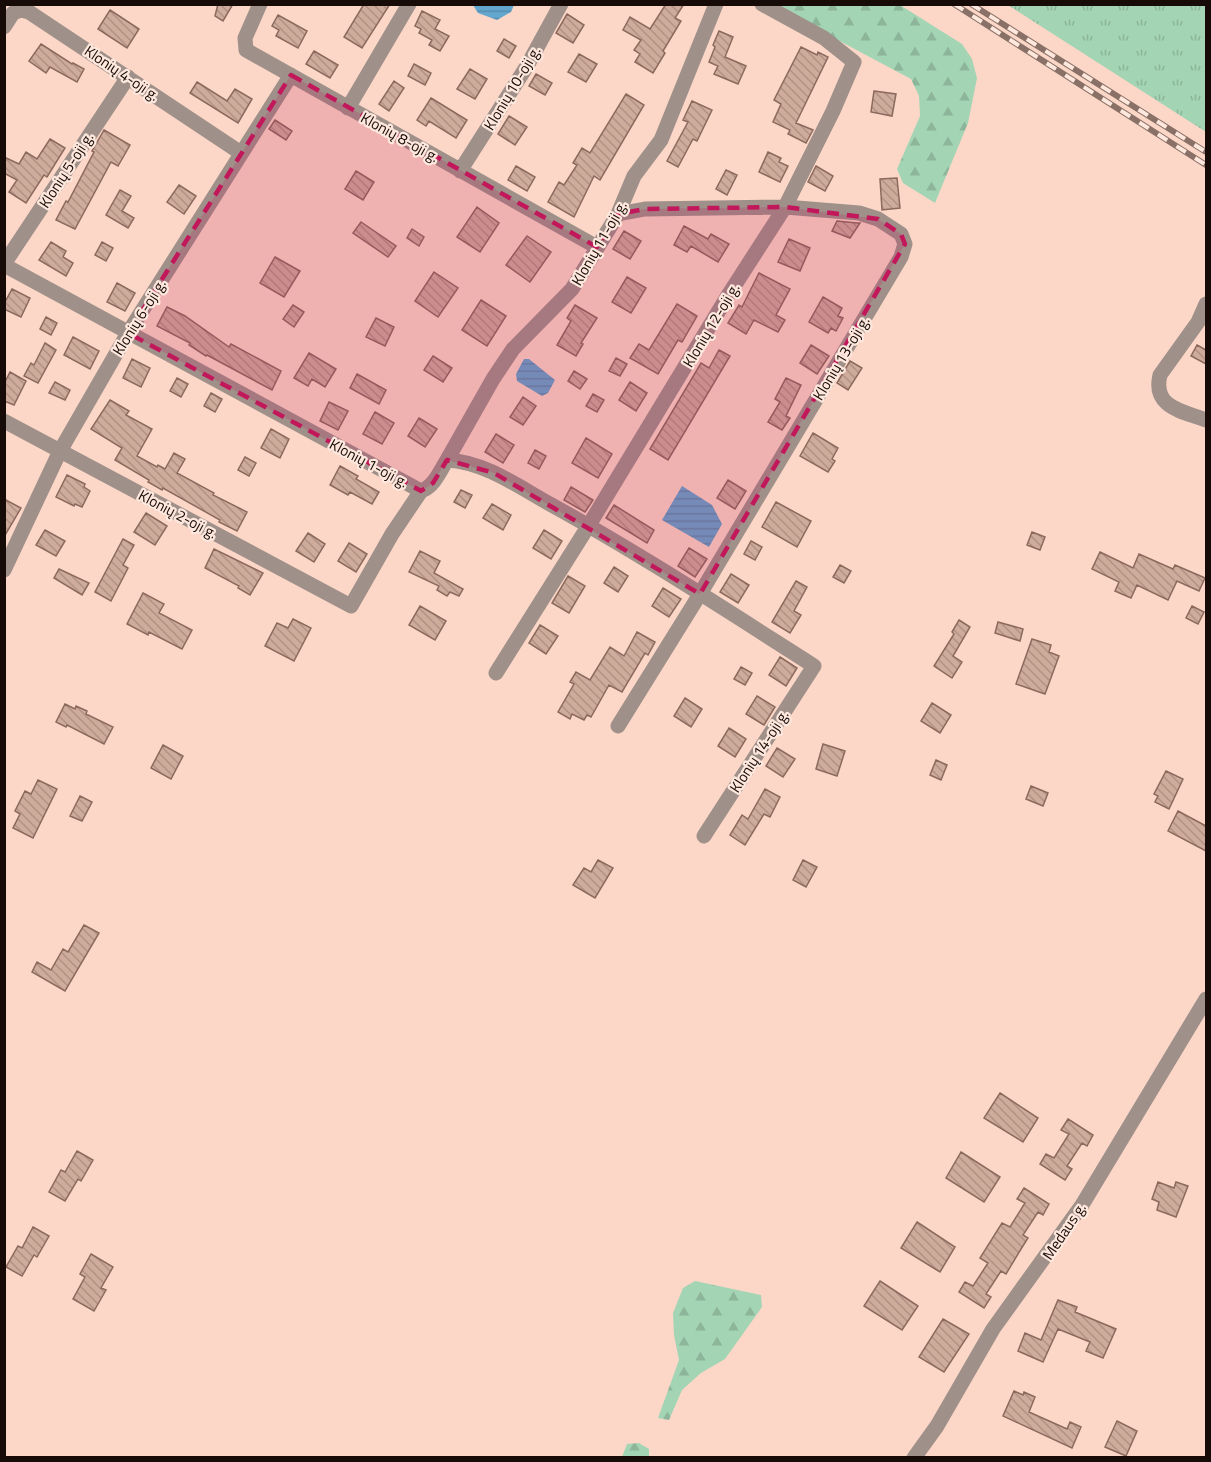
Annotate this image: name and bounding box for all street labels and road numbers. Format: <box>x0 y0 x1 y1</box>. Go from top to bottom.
street label: Klonių 4-oji g. <box>80 39 164 107</box>
street label: Klonių 10-oji g. <box>478 42 546 134</box>
street label: Klonių 8-oji g. <box>357 106 443 168</box>
street label: Klonių 5-oji g. <box>33 128 99 212</box>
street label: Klonių 11-oji g. <box>565 196 633 290</box>
street label: Klonių 6-oji g. <box>106 274 172 360</box>
street label: Klonių 12-oji g. <box>677 279 745 371</box>
street label: Klonių 13-oji g. <box>807 312 875 404</box>
street label: Klonių 1-oji g. <box>326 433 412 493</box>
street label: Klonių 2-oji g. <box>135 484 221 544</box>
street label: Klonių 14-oji g. <box>724 705 794 797</box>
street label: Medaus g. <box>1036 1198 1092 1264</box>

